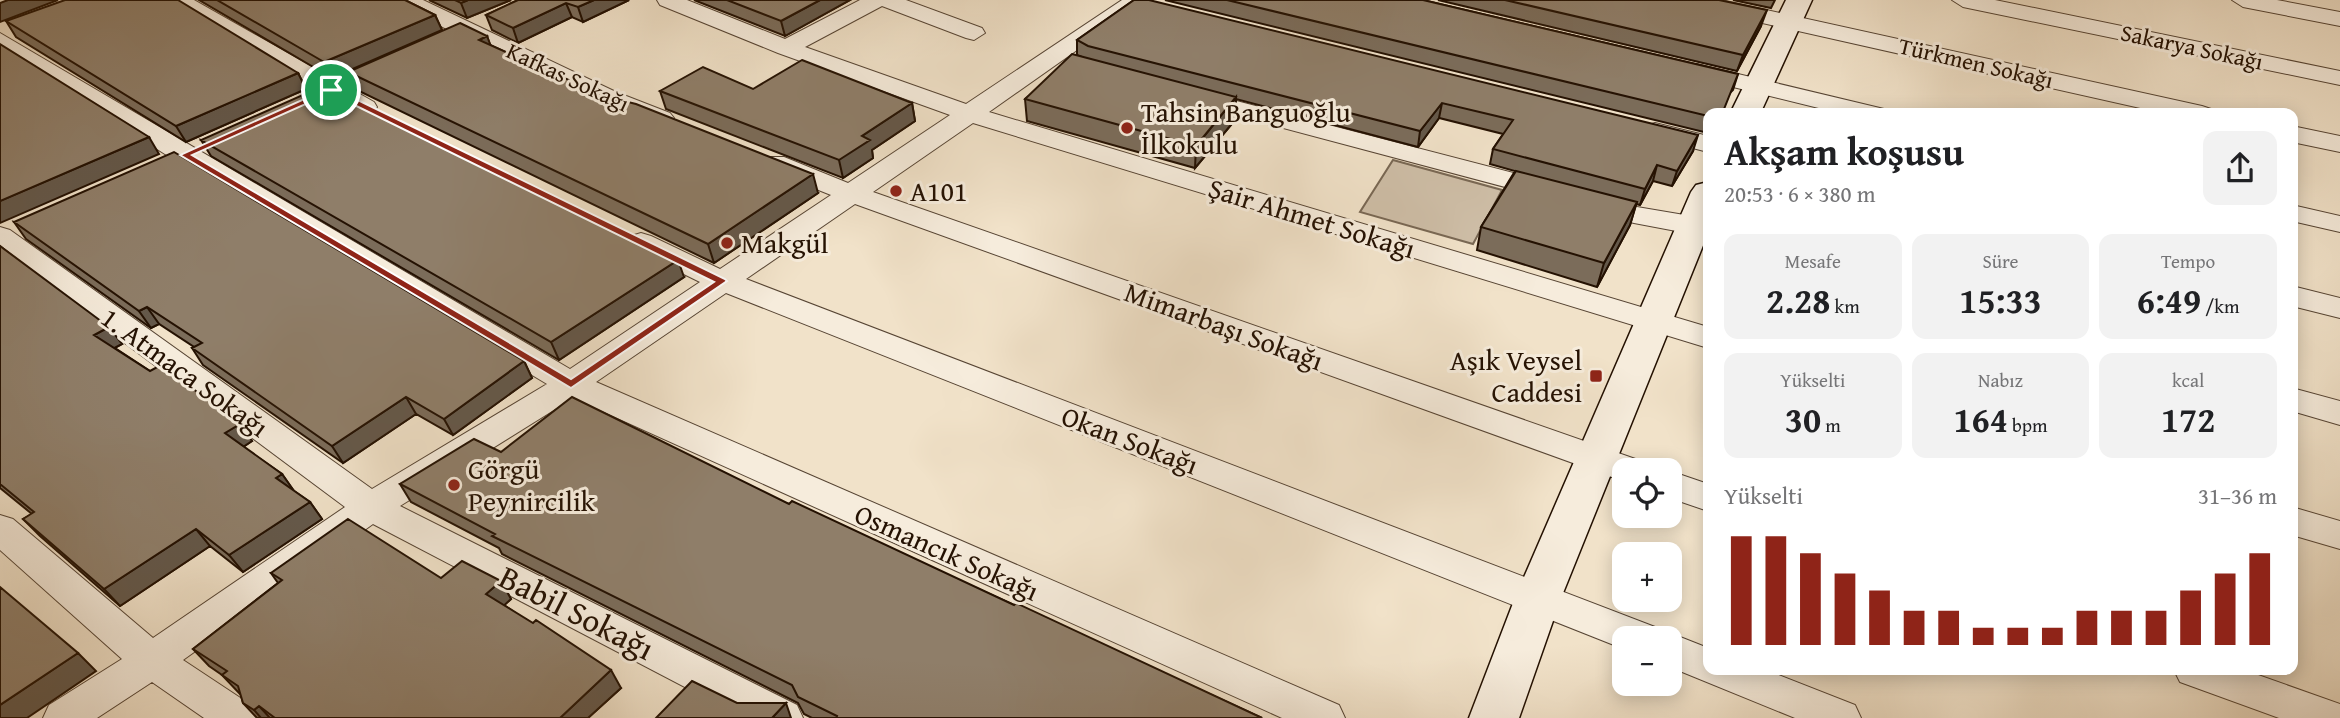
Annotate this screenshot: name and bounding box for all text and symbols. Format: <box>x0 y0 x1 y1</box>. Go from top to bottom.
street label: Sakarya Sokağı <box>2118 15 2266 78</box>
street label: Türkmen Sokağı <box>1896 29 2057 96</box>
street label: Kafkas Sokağı <box>501 34 635 119</box>
pin <box>301 60 361 120</box>
icon: arrive <box>312 71 350 109</box>
place label: Tahsin Banguoğlu İlkokulu <box>1141 91 1351 164</box>
marker: Tahsin Banguoğlu İlkokulu <box>1119 120 1135 136</box>
text: Akşam koşusu <box>1724 123 1964 179</box>
button: share <box>2203 131 2277 205</box>
street label: Şair Ahmet Sokağı <box>1204 167 1421 269</box>
place label: A101 <box>910 170 967 211</box>
text: 20:53 · 6 × 380 m <box>1724 177 1876 210</box>
marker: A101 <box>888 183 904 199</box>
place label: Makgül <box>741 222 828 263</box>
marker: Makgül <box>719 235 735 251</box>
text: Mesafe <box>1785 247 1841 275</box>
text: Süre <box>1982 247 2019 275</box>
text: Tempo <box>2161 247 2215 275</box>
street label: Mimarbaşı Sokağı <box>1119 271 1329 381</box>
text: 2.28 <box>1766 275 1830 326</box>
text: 15:33 <box>1959 275 2042 326</box>
text: 6:49 <box>2137 275 2201 326</box>
text: km <box>1830 292 1860 320</box>
text: /km <box>2201 292 2239 320</box>
street label: 1. Atmaca Sokağı <box>93 297 278 447</box>
place label: Aşık Veysel Caddesi <box>1450 339 1582 412</box>
text: Yükselti <box>1780 366 1845 394</box>
text: Nabız <box>1978 366 2023 394</box>
text: kcal <box>2172 366 2204 394</box>
marker: Aşık Veysel Caddesi <box>1588 368 1604 384</box>
text: 30 <box>1785 394 1821 445</box>
text: 164 <box>1953 394 2008 445</box>
text: 172 <box>2161 394 2215 445</box>
street label: Okan Sokağı <box>1056 395 1205 484</box>
text: m <box>1821 411 1841 439</box>
text: bpm <box>2008 411 2048 439</box>
place label: Görgü Peynircilik <box>468 448 596 521</box>
map controls <box>1612 458 1682 696</box>
button: locate <box>1612 458 1682 528</box>
marker: Görgü Peynircilik <box>446 477 462 493</box>
text: Yükselti <box>1724 479 1803 512</box>
text: 31–36 m <box>2198 479 2277 512</box>
street label: Osmancık Sokağı <box>849 493 1046 611</box>
button: + <box>1612 542 1682 612</box>
street label: Babil Sokağı <box>491 552 663 672</box>
button: − <box>1612 626 1682 696</box>

